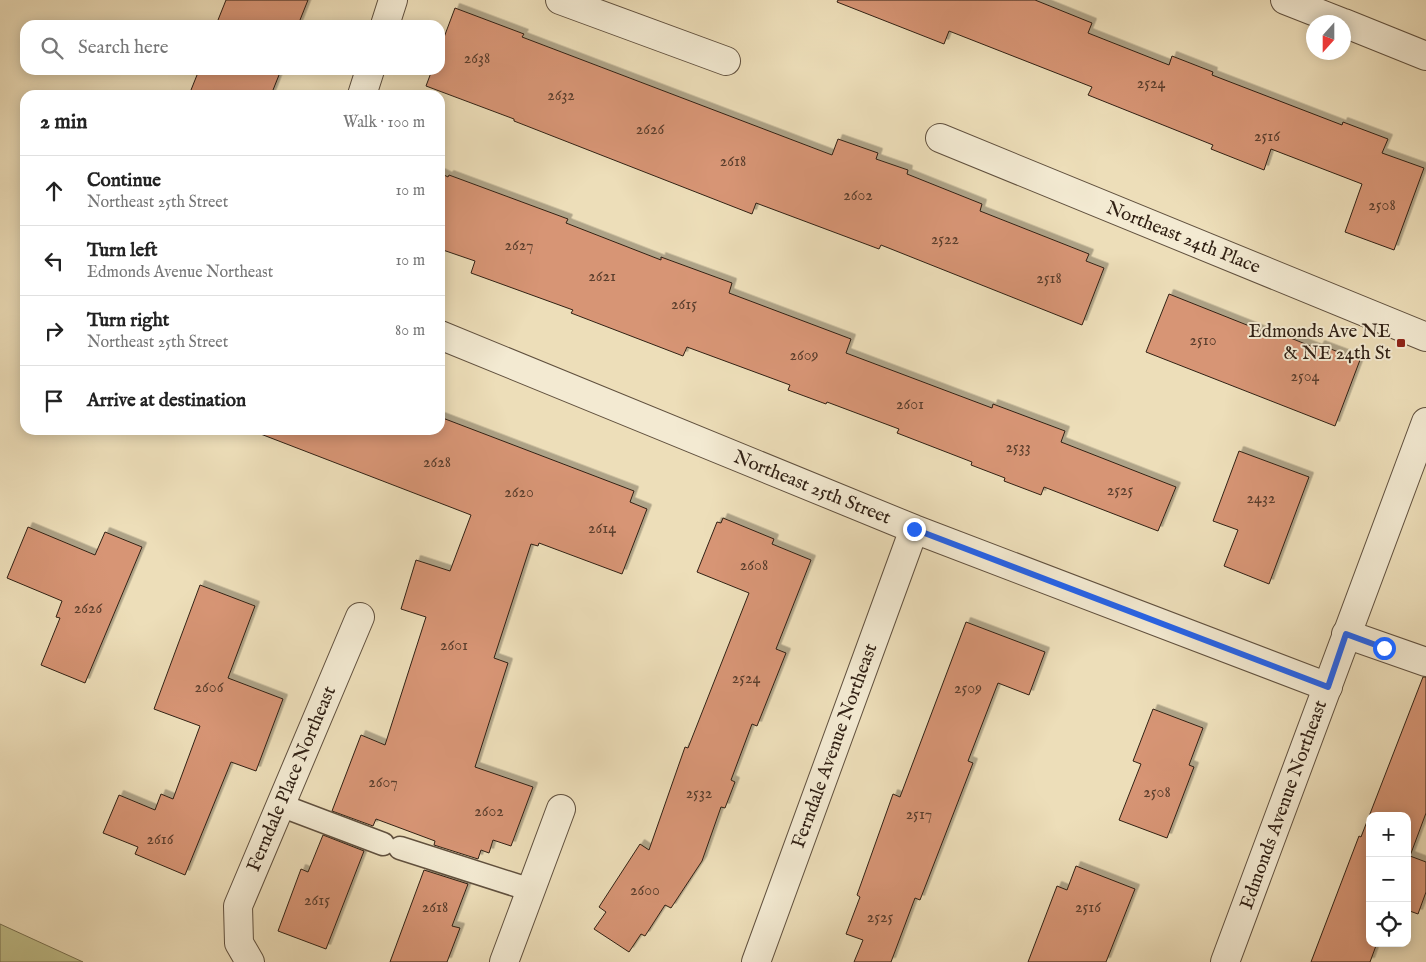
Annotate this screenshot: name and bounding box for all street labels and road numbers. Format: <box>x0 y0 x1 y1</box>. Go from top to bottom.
street label: Northeast 24th Place <box>1102 196 1264 280</box>
street label: Northeast 25th Street <box>730 445 895 531</box>
street label: Ferndale Avenue Northeast <box>787 640 883 852</box>
street label: Ferndale Place Northeast <box>242 682 342 875</box>
street label: Edmonds Avenue Northeast <box>1235 697 1333 913</box>

